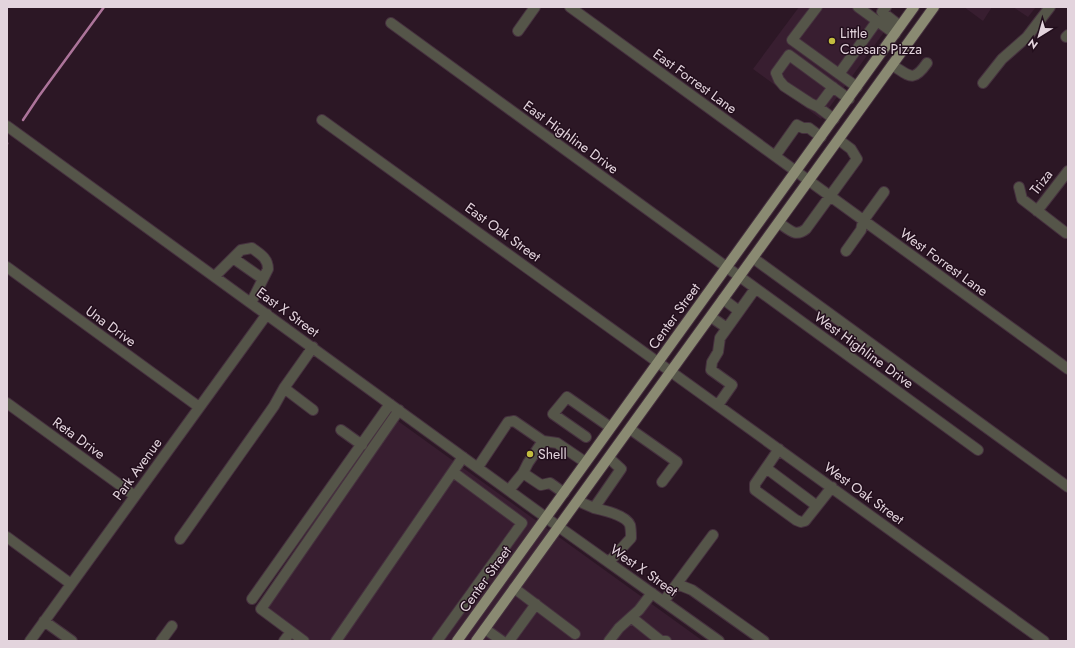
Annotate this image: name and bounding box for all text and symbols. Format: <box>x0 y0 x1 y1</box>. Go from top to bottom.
north arrow <box>1019 16 1059 56</box>
place label: Little Caesars Pizza <box>840 23 922 59</box>
text: N <box>1025 35 1041 53</box>
marker: Little Caesars Pizza <box>827 36 837 46</box>
street label: East Forrest Lane <box>649 44 741 118</box>
street label: East Highline Drive <box>519 96 623 178</box>
street label: Triza <box>1025 165 1057 199</box>
street label: East Oak Street <box>461 198 545 267</box>
street label: West Forrest Lane <box>896 223 992 301</box>
street label: Center Street <box>643 278 705 353</box>
street label: East X Street <box>253 282 324 342</box>
street label: Una Drive <box>82 301 140 351</box>
street label: West Highline Drive <box>810 307 918 393</box>
street label: Reta Drive <box>49 412 109 464</box>
street label: Park Avenue <box>108 434 166 504</box>
place label: Shell <box>538 444 567 464</box>
marker: Shell <box>525 449 535 459</box>
street label: West Oak Street <box>820 457 909 529</box>
street label: West X Street <box>606 539 682 601</box>
street label: Center Street <box>454 541 516 616</box>

